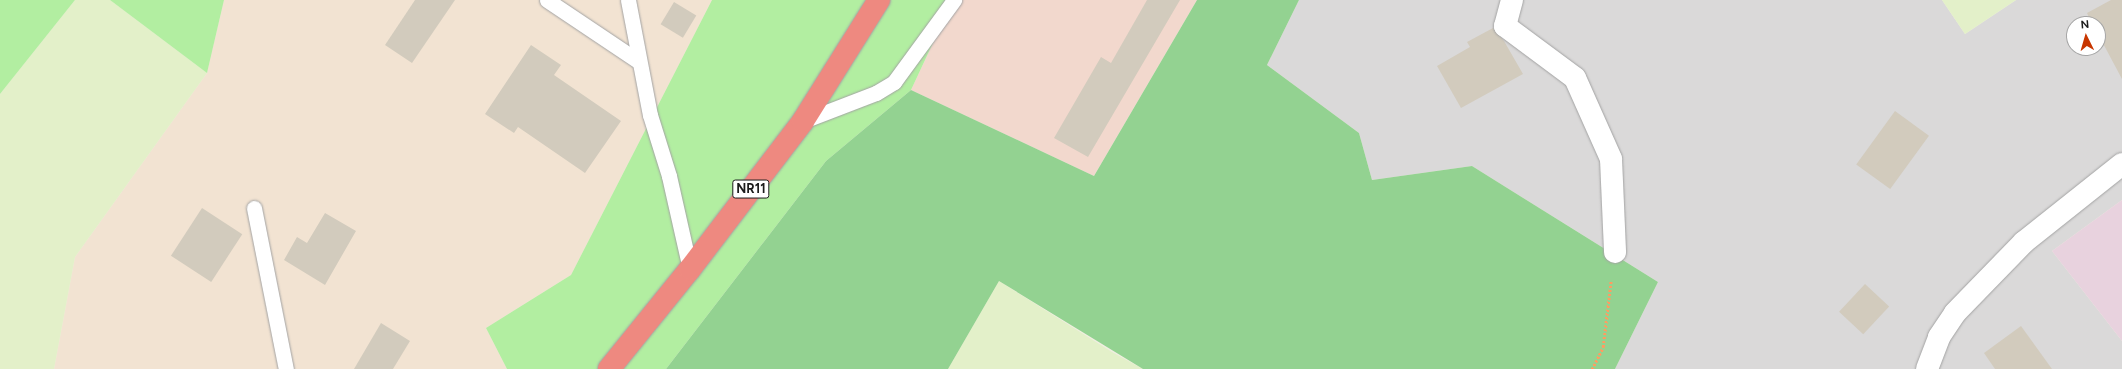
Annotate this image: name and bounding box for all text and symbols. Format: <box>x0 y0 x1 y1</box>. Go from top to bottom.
north arrow <box>2066 16 2106 56</box>
text: N <box>2080 18 2090 31</box>
road number: NR11 <box>732 178 770 200</box>

